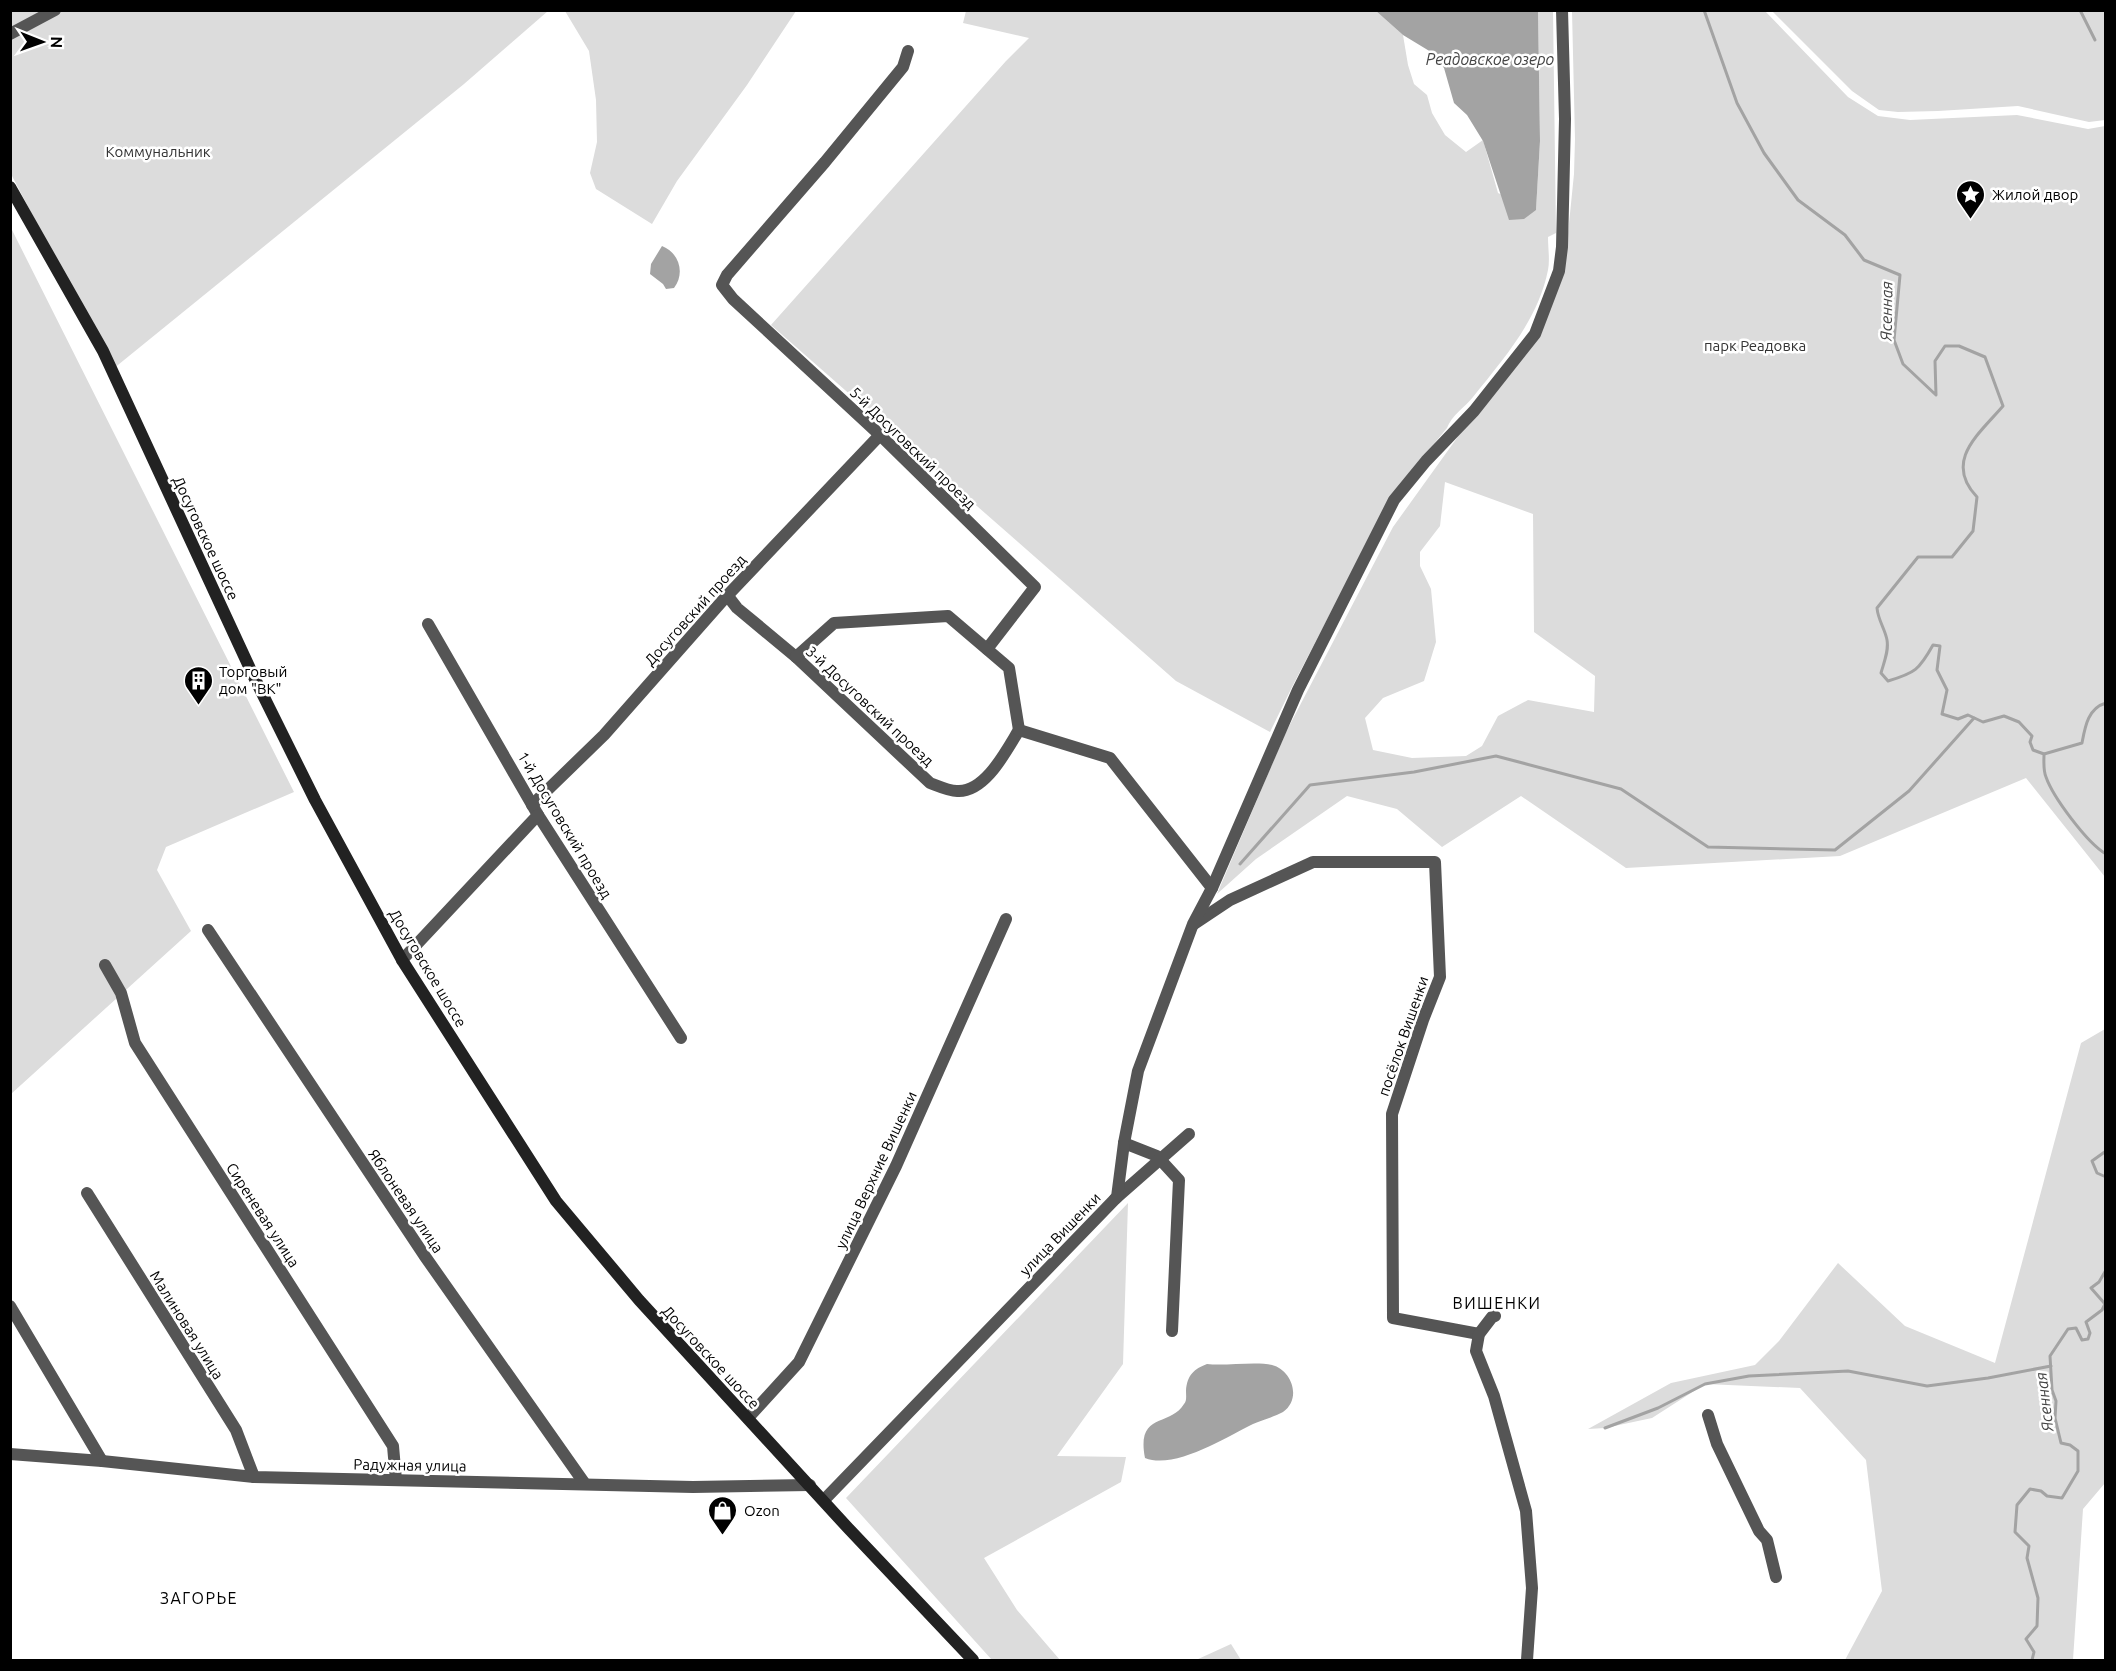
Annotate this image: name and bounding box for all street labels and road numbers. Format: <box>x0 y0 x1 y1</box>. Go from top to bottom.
street label: 5-й Досуговский проезд <box>847 383 980 513</box>
street label: Досуговское шоссе <box>170 473 242 603</box>
street label: Досуговский проезд <box>641 551 749 669</box>
street label: 3-й Досуговский проезд <box>803 642 937 770</box>
street label: 1-й Досуговский проезд <box>514 749 616 902</box>
street label: Досуговское шоссе <box>386 906 470 1030</box>
street label: посёлок Вишенки <box>1375 974 1431 1098</box>
street label: улица Верхние Вишенки <box>832 1088 920 1252</box>
street label: Яблоневая улица <box>365 1146 447 1256</box>
street label: Сиреневая улица <box>223 1160 303 1270</box>
street label: улица Вишенки <box>1016 1189 1104 1279</box>
street label: Малиновая улица <box>147 1268 227 1382</box>
street label: Досуговское шоссе <box>659 1302 763 1412</box>
street label: Радужная улица <box>353 1456 467 1474</box>

